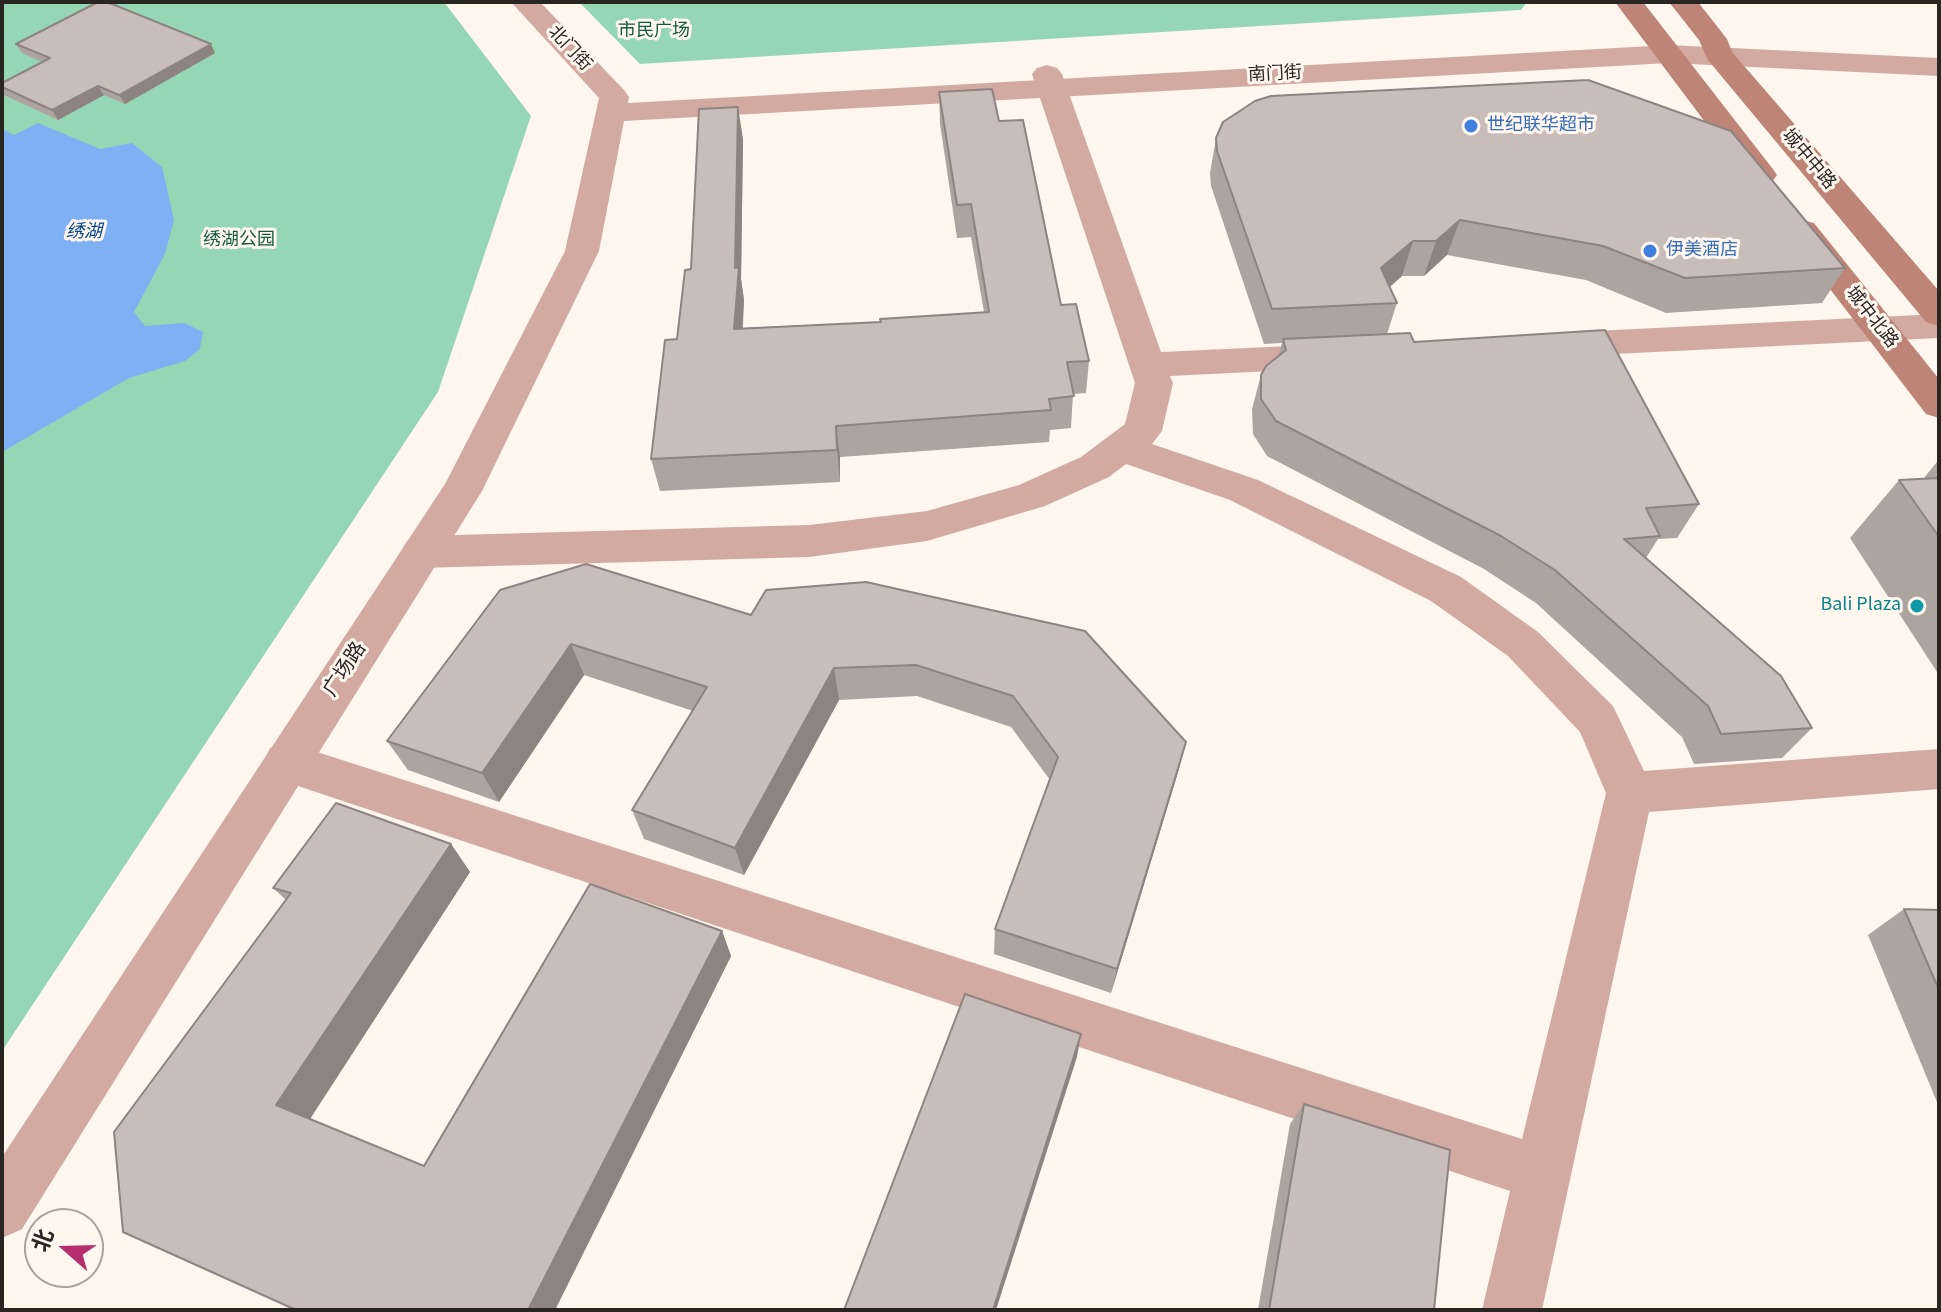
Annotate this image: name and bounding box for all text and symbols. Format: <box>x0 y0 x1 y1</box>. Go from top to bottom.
park label: 市民广场 <box>618 21 690 43</box>
street label: 北门街 <box>543 22 595 76</box>
street label: 南门街 <box>1247 63 1303 87</box>
place label: 世纪联华超市 <box>1487 115 1595 137</box>
marker: 世纪联华超市 <box>1462 117 1480 135</box>
street label: 城中中路 <box>1777 125 1839 195</box>
water label: 绣湖 <box>66 222 102 244</box>
park label: 绣湖公园 <box>203 230 275 252</box>
place label: 伊美酒店 <box>1666 240 1738 262</box>
marker: 伊美酒店 <box>1641 242 1659 260</box>
street label: 城中北路 <box>1840 283 1902 353</box>
place label: Bali Plaza <box>1821 594 1901 618</box>
marker: Bali Plaza <box>1908 597 1926 615</box>
street label: 广场路 <box>320 638 372 702</box>
north arrow <box>24 1208 104 1288</box>
text: 北 <box>25 1225 62 1256</box>

